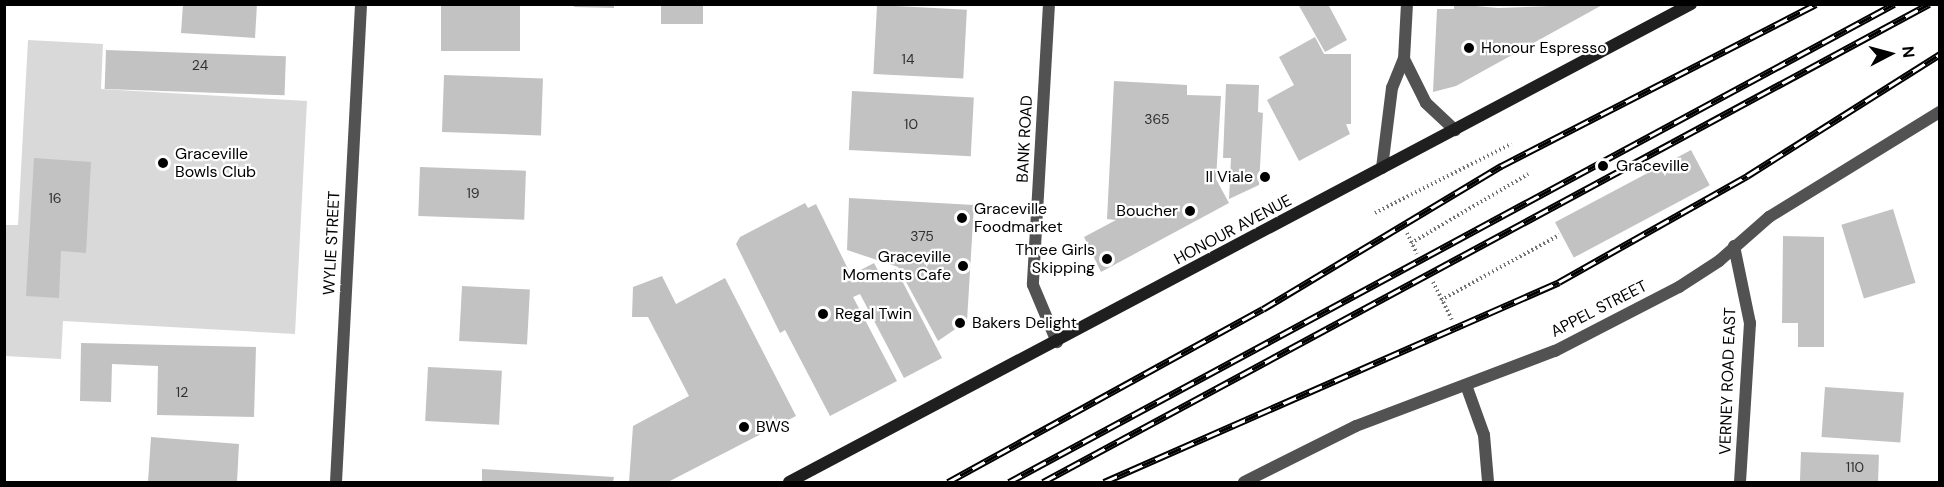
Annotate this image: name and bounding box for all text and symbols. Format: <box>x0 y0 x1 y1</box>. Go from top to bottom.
north arrow <box>1860 24 1920 84</box>
place label: Honour Espresso <box>1481 38 1607 58</box>
marker: Honour Espresso <box>1462 41 1476 55</box>
text: N <box>1897 45 1919 59</box>
house number: 14 <box>902 51 914 67</box>
house number: 24 <box>192 57 208 73</box>
street label: BANK ROAD <box>1013 95 1037 183</box>
house number: 365 <box>1144 111 1170 127</box>
house number: 10 <box>904 116 918 132</box>
place label: Graceville Bowls Club <box>175 144 256 182</box>
marker: Graceville Bowls Club <box>156 156 170 170</box>
place label: Graceville <box>1616 156 1689 176</box>
marker: Graceville <box>1594 157 1612 175</box>
place label: Il Viale <box>1206 167 1253 187</box>
marker: Il Viale <box>1258 170 1272 184</box>
house number: 19 <box>466 185 480 201</box>
house number: 16 <box>48 190 62 206</box>
street label: WYLIE STREET <box>320 190 344 296</box>
street label: HONOUR AVENUE <box>1171 191 1295 269</box>
place label: Graceville Foodmarket <box>974 199 1063 237</box>
place label: Boucher <box>1116 201 1178 221</box>
marker: Boucher <box>1183 204 1197 218</box>
marker: Graceville Foodmarket <box>955 211 969 225</box>
house number: 375 <box>910 228 934 244</box>
place label: Three Girls Skipping <box>1015 240 1095 278</box>
place label: Graceville Moments Cafe <box>843 247 951 285</box>
marker: Three Girls Skipping <box>1100 252 1114 266</box>
marker: Graceville Moments Cafe <box>956 259 970 273</box>
street label: APPEL STREET <box>1548 277 1650 341</box>
place label: Regal Twin <box>835 304 912 324</box>
marker: Regal Twin <box>816 307 830 321</box>
street label: VERNEY ROAD EAST <box>1716 307 1740 455</box>
place label: Bakers Delight <box>972 313 1077 333</box>
marker: Bakers Delight <box>953 316 967 330</box>
house number: 12 <box>176 384 188 400</box>
place label: BWS <box>756 417 790 437</box>
marker: BWS <box>737 420 751 434</box>
house number: 110 <box>1846 459 1864 475</box>

